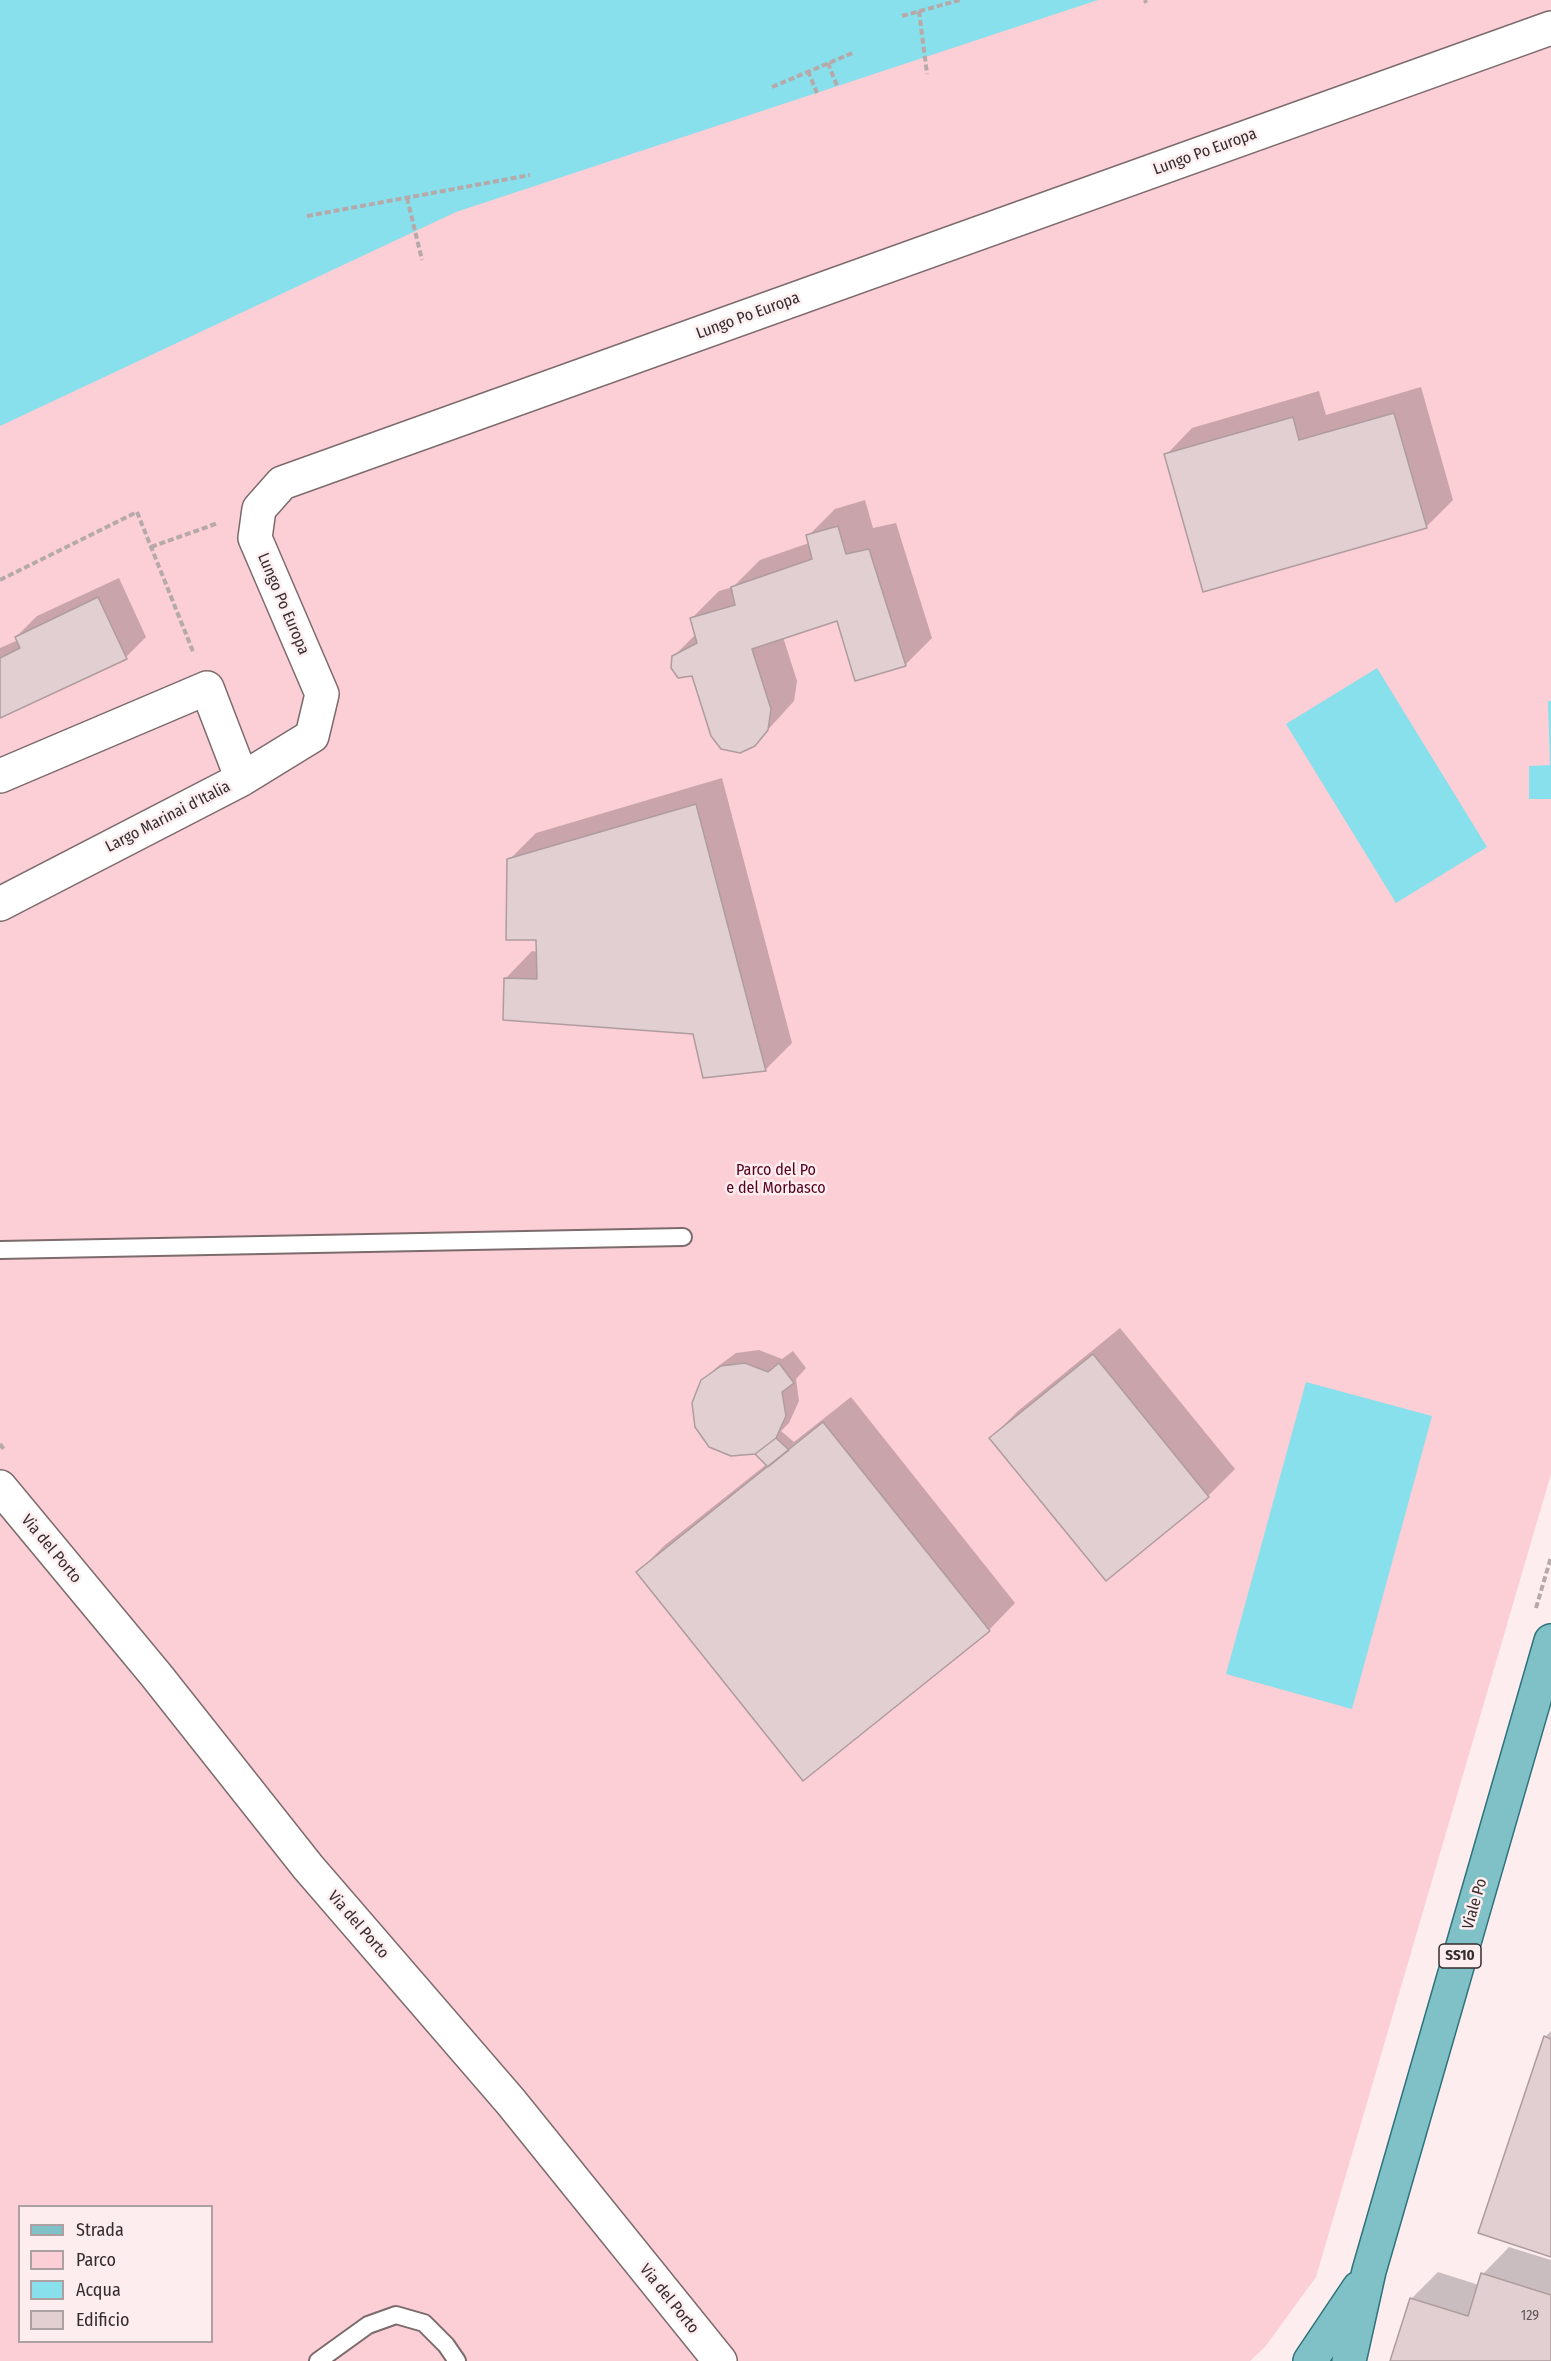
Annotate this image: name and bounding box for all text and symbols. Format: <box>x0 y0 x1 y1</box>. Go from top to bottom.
street label: Lungo Po Europa <box>1151 124 1259 180</box>
street label: Lungo Po Europa <box>694 288 802 344</box>
street label: Lungo Po Europa <box>253 550 313 658</box>
street label: Largo Marinai d'Italia <box>102 777 234 857</box>
park label: Parco del Po e del Morbasco <box>726 1161 826 1199</box>
street label: Via del Porto <box>17 1511 85 1587</box>
street label: Viale Po <box>1459 1876 1491 1932</box>
street label: Via del Porto <box>323 1887 393 1963</box>
road number: SS10 <box>1439 1944 1481 1968</box>
legend <box>18 2205 213 2343</box>
text: Strada <box>76 2219 124 2241</box>
text: Parco <box>76 2249 116 2271</box>
street label: Via del Porto <box>635 2260 703 2338</box>
text: Acqua <box>76 2279 121 2301</box>
house number: 129 <box>1521 2308 1539 2324</box>
text: Edificio <box>76 2309 129 2331</box>

